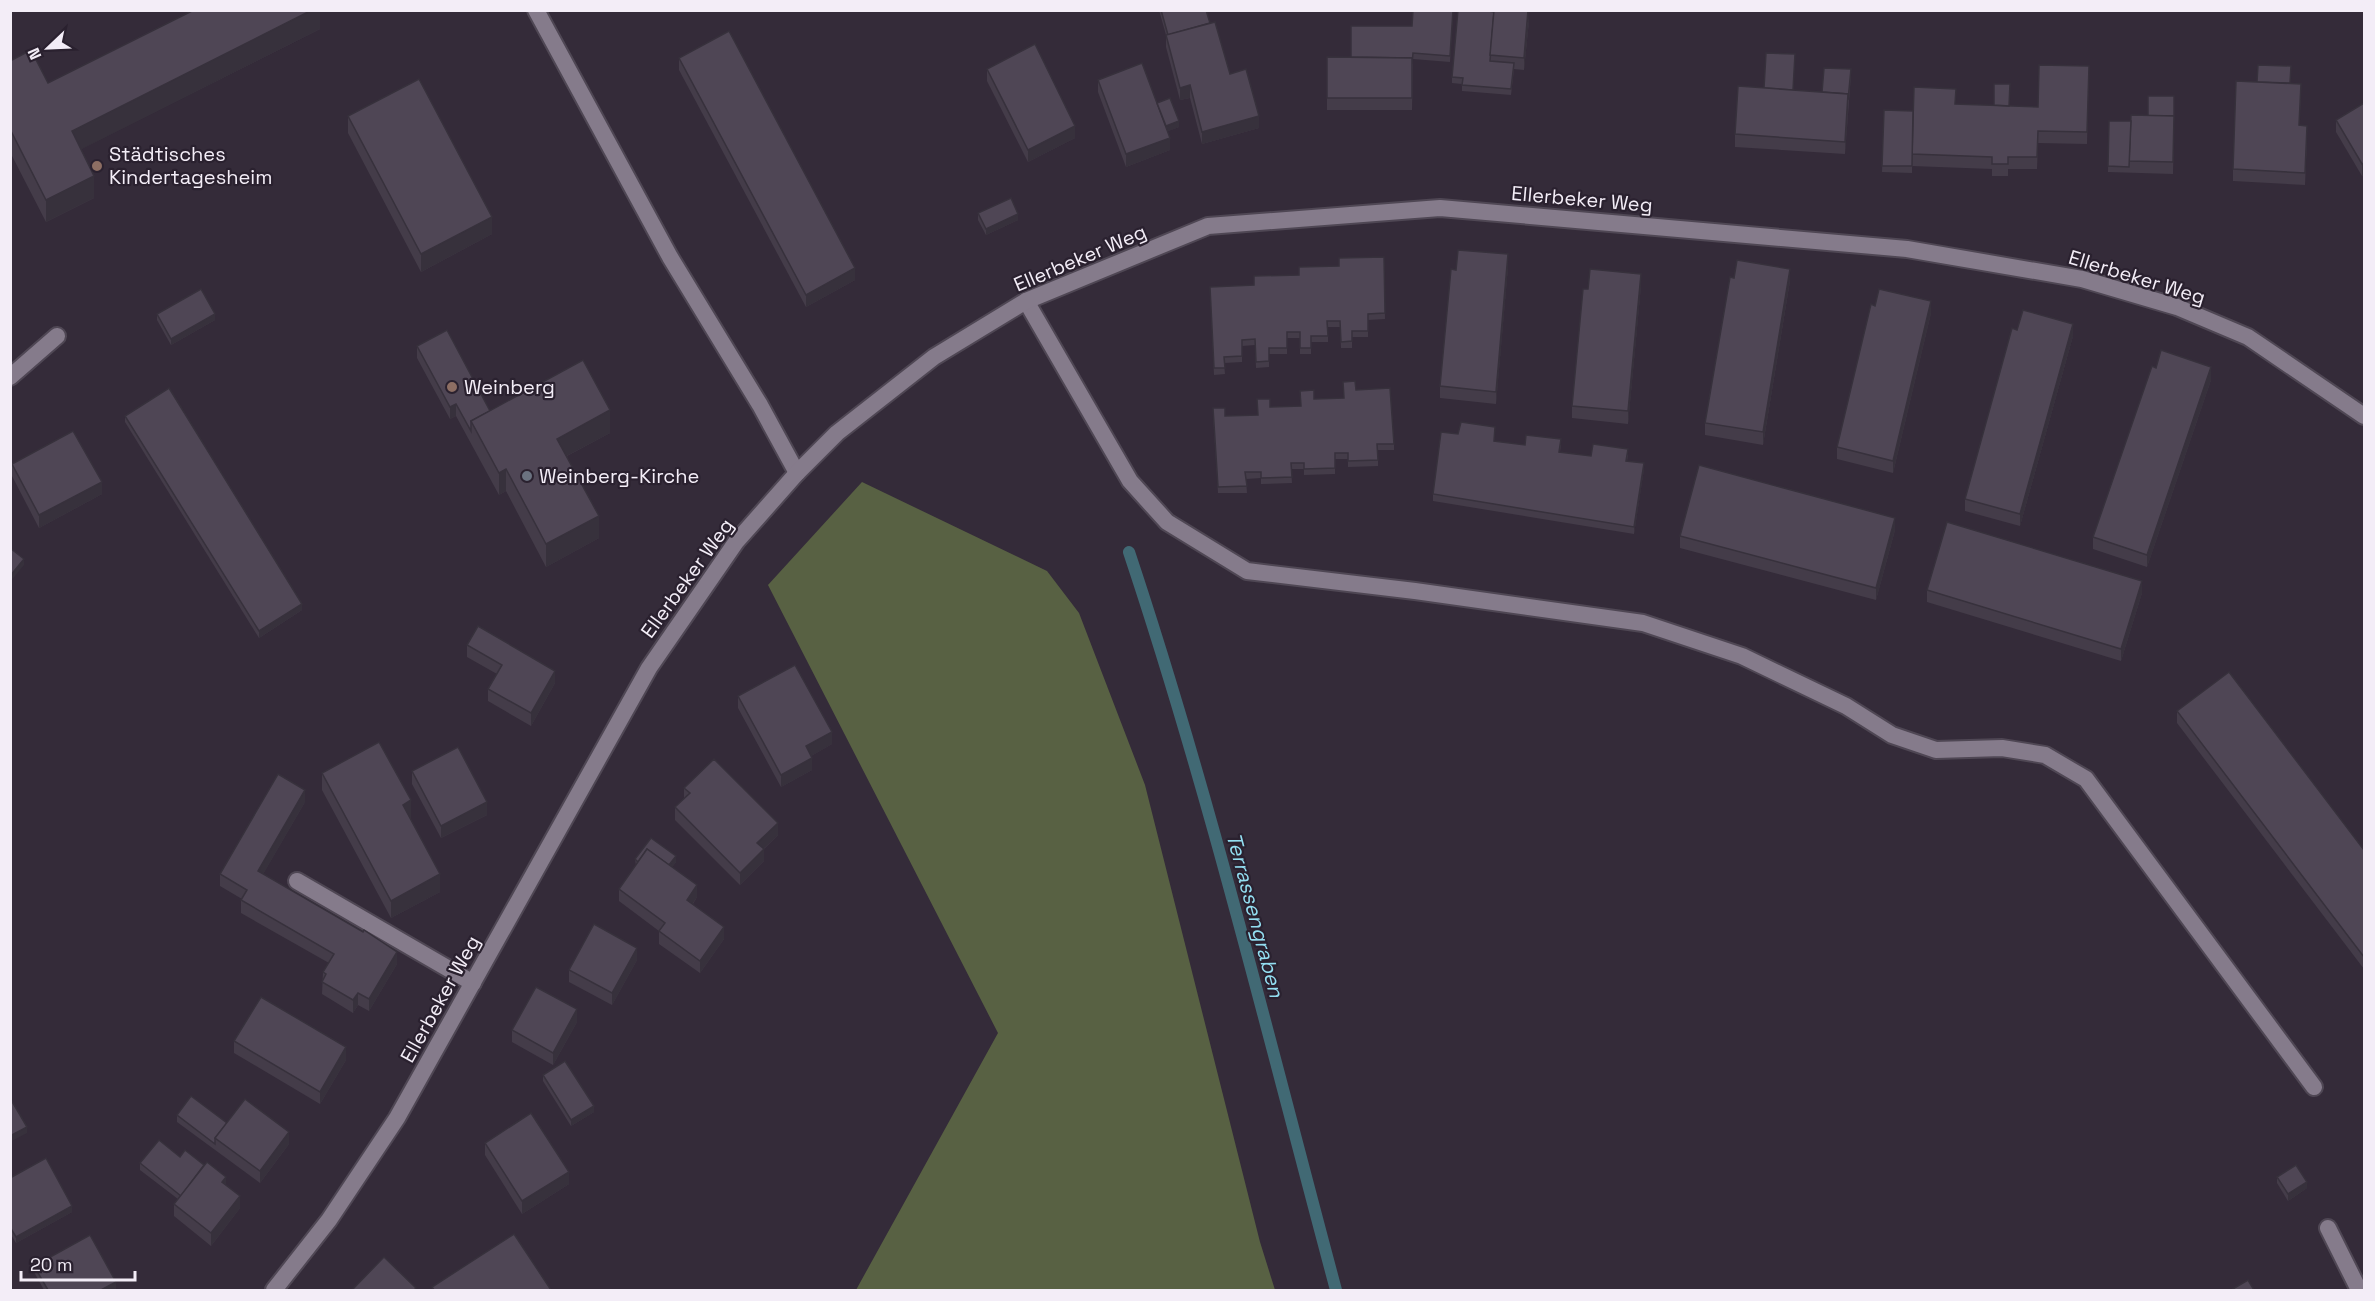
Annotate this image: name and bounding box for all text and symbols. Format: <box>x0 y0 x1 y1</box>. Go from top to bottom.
north arrow <box>18 18 78 78</box>
text: N <box>23 45 46 63</box>
place label: Städtisches Kindertagesheim <box>109 141 272 190</box>
marker: Städtisches Kindertagesheim <box>90 159 104 173</box>
street label: Ellerbeker Weg <box>1510 180 1654 218</box>
street label: Ellerbeker Weg <box>1010 218 1150 298</box>
street label: Ellerbeker Weg <box>2065 244 2209 310</box>
place label: Weinberg <box>464 374 555 400</box>
marker: Weinberg <box>445 380 459 394</box>
place label: Weinberg-Kirche <box>539 463 699 489</box>
marker: Weinberg-Kirche <box>520 469 534 483</box>
street label: Ellerbeker Weg <box>635 513 739 643</box>
water label: Terrassengraben <box>1221 829 1291 1001</box>
street label: Ellerbeker Weg <box>394 931 486 1067</box>
scale bar <box>21 1244 135 1282</box>
text: 20 m <box>30 1253 73 1276</box>

